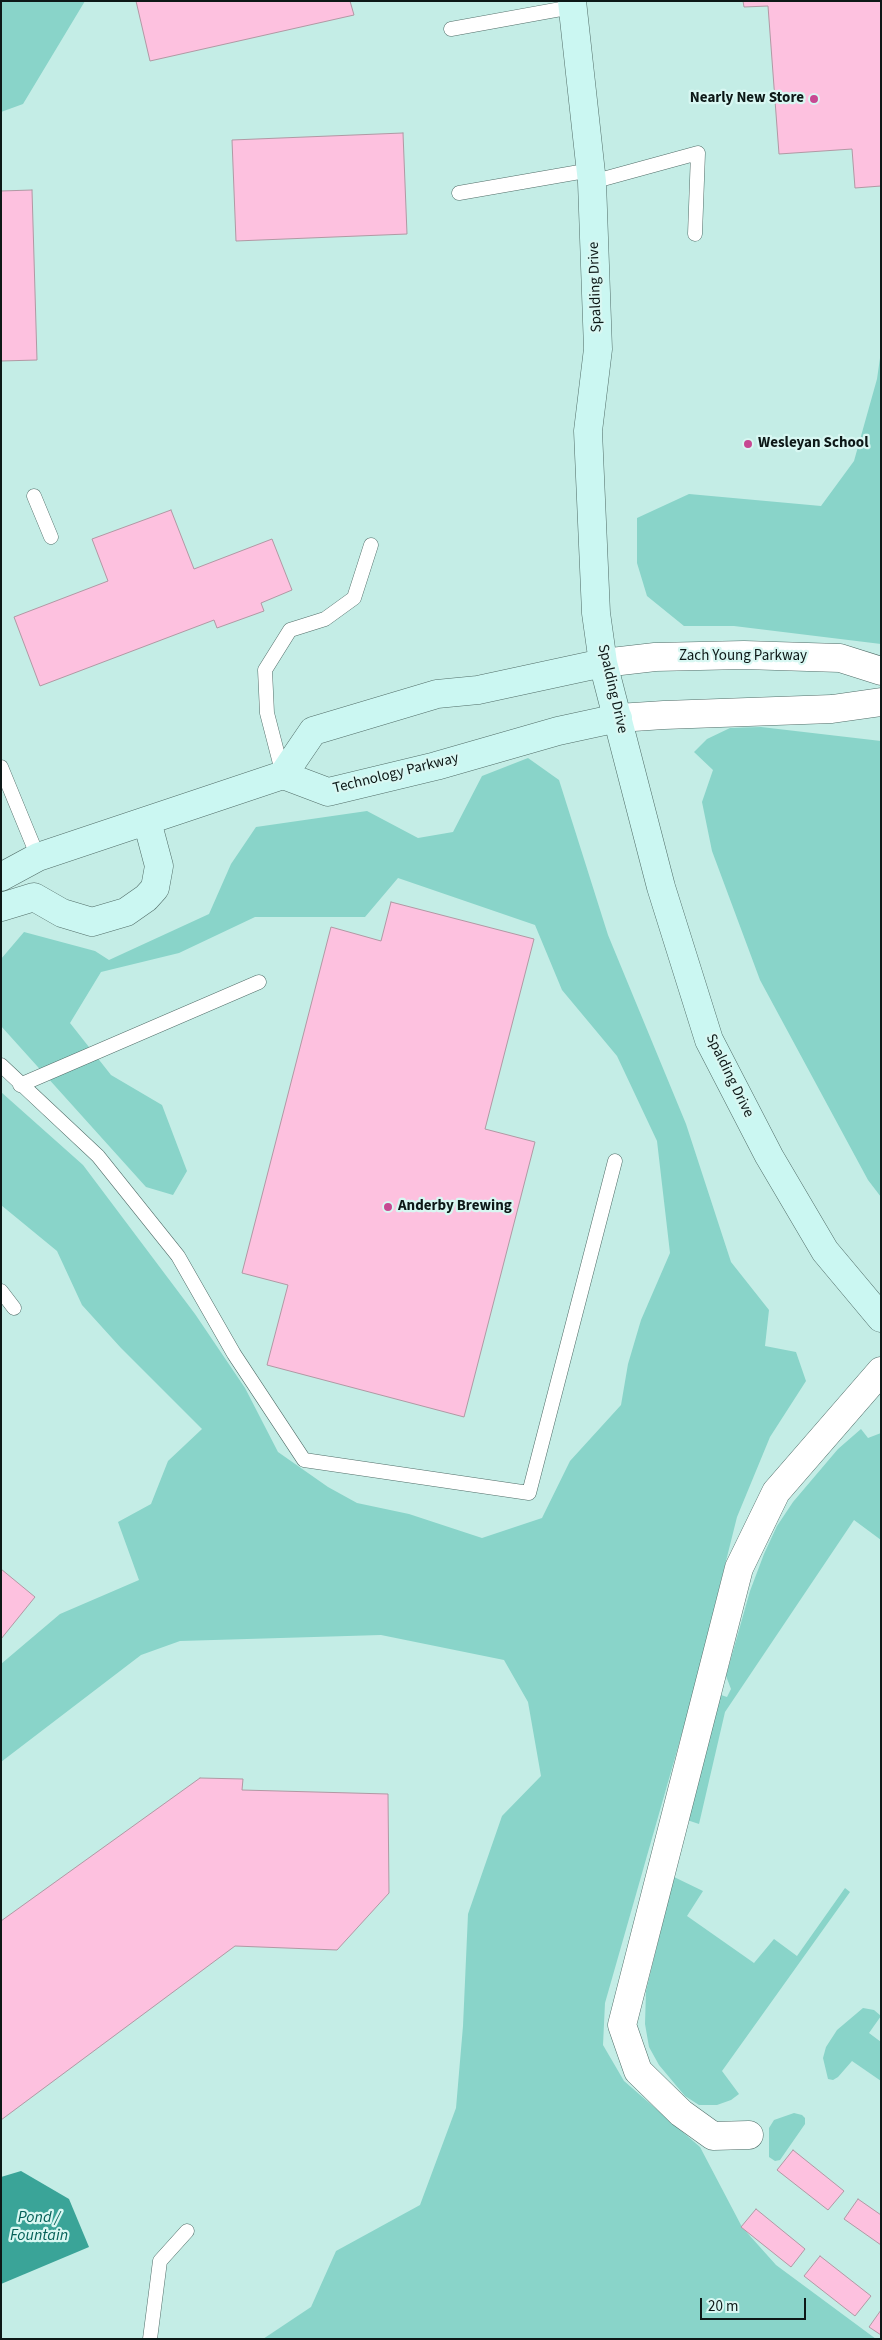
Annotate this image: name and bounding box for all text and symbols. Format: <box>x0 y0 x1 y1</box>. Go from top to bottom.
place label: Nearly New Store <box>690 90 804 108</box>
marker: Nearly New Store <box>808 93 820 105</box>
street label: Spalding Drive <box>585 241 607 333</box>
place label: Wesleyan School <box>758 435 868 453</box>
marker: Wesleyan School <box>742 438 754 450</box>
street label: Spalding Drive <box>593 643 631 735</box>
street label: Zach Young Parkway <box>679 648 807 666</box>
street label: Technology Parkway <box>331 750 461 798</box>
street label: Spalding Drive <box>701 1031 757 1121</box>
place label: Anderby Brewing <box>398 1198 512 1216</box>
marker: Anderby Brewing <box>382 1201 394 1213</box>
water label: Pond / Fountain <box>10 2208 68 2246</box>
scale bar <box>702 2288 808 2320</box>
text: 20 m <box>708 2296 738 2317</box>

